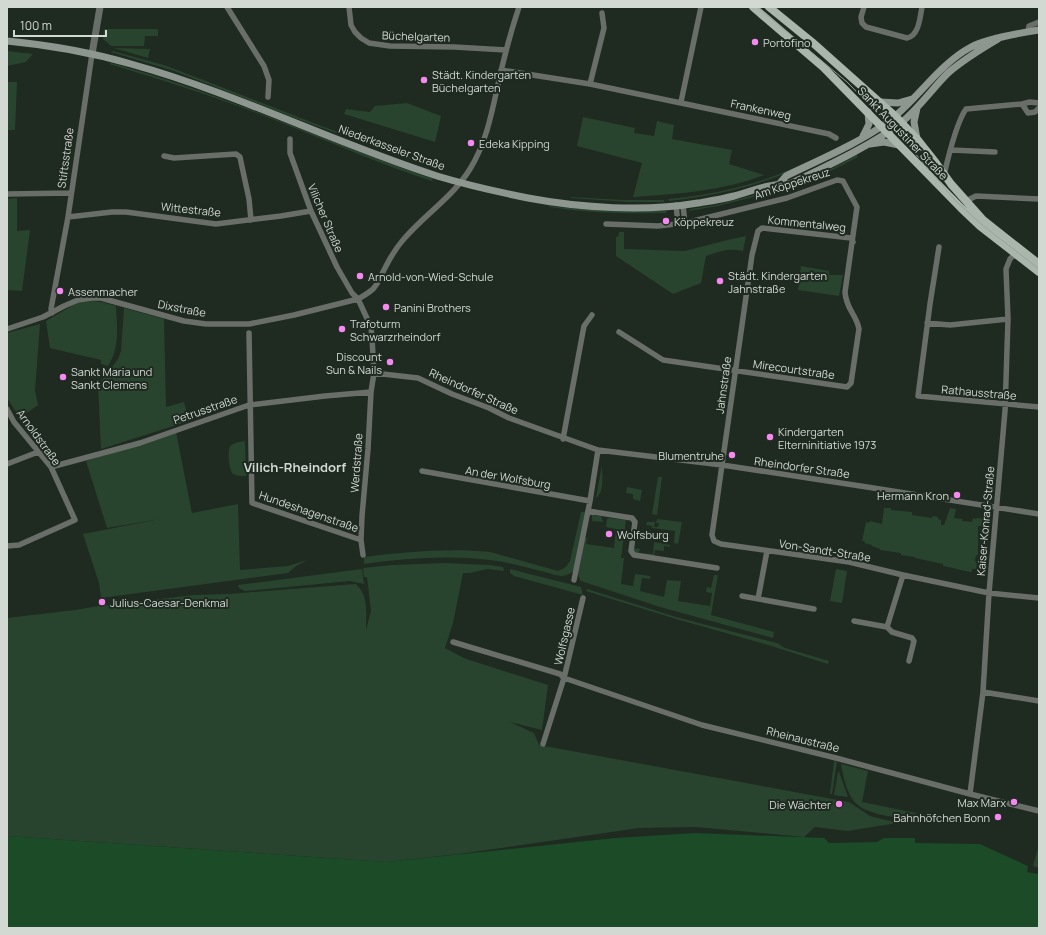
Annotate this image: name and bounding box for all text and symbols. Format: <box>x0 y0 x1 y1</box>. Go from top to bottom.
scale bar <box>14 12 106 38</box>
text: 100 m <box>20 17 52 34</box>
street label: Büchelgarten <box>382 27 450 45</box>
place label: Portofino <box>763 35 811 50</box>
marker: Portofino <box>750 37 760 47</box>
place label: Städt. Kindergarten Büchelgarten <box>432 67 531 95</box>
marker: Städt. Kindergarten Büchelgarten <box>419 75 429 85</box>
street label: Sankt Augustiner Straße <box>855 83 952 183</box>
street label: Frankenweg <box>729 95 793 123</box>
street label: Niederkasseler Straße <box>337 121 448 173</box>
street label: Stiftsstraße <box>53 126 77 189</box>
place label: Edeka Kipping <box>479 136 550 151</box>
marker: Edeka Kipping <box>466 138 476 148</box>
street label: Am Köppekreuz <box>752 164 832 202</box>
street label: Vilicher Straße <box>305 181 347 255</box>
street label: Wittestraße <box>160 198 222 220</box>
street label: Kommentalweg <box>767 211 847 235</box>
place label: Köppekreuz <box>674 214 734 229</box>
marker: Köppekreuz <box>661 216 671 226</box>
place label: Städt. Kindergarten Jahnstraße <box>728 268 827 296</box>
place label: Arnold-von-Wied-Schule <box>368 269 494 284</box>
marker: Arnold-von-Wied-Schule <box>355 271 365 281</box>
marker: Städt. Kindergarten Jahnstraße <box>715 276 725 286</box>
place label: Assenmacher <box>68 284 138 299</box>
marker: Assenmacher <box>55 286 65 296</box>
street label: Dixstraße <box>157 296 208 320</box>
place label: Panini Brothers <box>394 300 471 315</box>
marker: Panini Brothers <box>381 302 391 312</box>
place label: Trafoturm Schwarzrheindorf <box>350 316 440 344</box>
marker: Trafoturm Schwarzrheindorf <box>337 324 347 334</box>
place label: Discount Sun & Nails <box>326 349 382 377</box>
street label: Jahnstraße <box>712 355 734 414</box>
street label: Mirecourtstraße <box>752 356 836 382</box>
marker: Discount Sun & Nails <box>385 357 395 367</box>
place label: Sankt Maria und Sankt Clemens <box>71 364 152 392</box>
street label: Rheindorfer Straße <box>427 365 522 418</box>
marker: Sankt Maria und Sankt Clemens <box>58 372 68 382</box>
street label: Rathausstraße <box>941 381 1018 403</box>
street label: Petrusstraße <box>171 391 240 427</box>
street label: Arnoldstraße <box>14 406 65 469</box>
place label: Kindergarten Elterninitiative 1973 <box>778 424 876 452</box>
street label: Werdstraße <box>346 432 366 493</box>
marker: Kindergarten Elterninitiative 1973 <box>765 432 775 442</box>
place label: Blumentruhe <box>658 448 725 463</box>
marker: Blumentruhe <box>727 450 737 460</box>
street label: Rheindorfer Straße <box>753 453 851 481</box>
district label: Vilich-Rheindorf <box>244 458 346 476</box>
street label: An der Wolfsburg <box>464 462 552 492</box>
street label: Kaiser-Konrad-Straße <box>973 465 997 577</box>
street label: Hundeshagenstraße <box>257 487 361 535</box>
place label: Hermann Kron <box>877 488 949 503</box>
marker: Hermann Kron <box>952 490 962 500</box>
place label: Wolfsburg <box>617 527 669 542</box>
marker: Wolfsburg <box>604 529 614 539</box>
street label: Von-Sandt-Straße <box>778 535 872 565</box>
place label: Julius-Caesar-Denkmal <box>110 595 228 610</box>
marker: Julius-Caesar-Denkmal <box>97 597 107 607</box>
street label: Wolfsgasse <box>550 605 578 666</box>
street label: Rheinaustraße <box>765 723 842 755</box>
place label: Max Marx <box>958 795 1006 810</box>
place label: Die Wächter <box>769 797 831 812</box>
marker: Max Marx <box>1009 797 1019 807</box>
marker: Die Wächter <box>834 799 844 809</box>
place label: Bahnhöfchen Bonn <box>893 810 990 825</box>
marker: Bahnhöfchen Bonn <box>993 812 1003 822</box>

